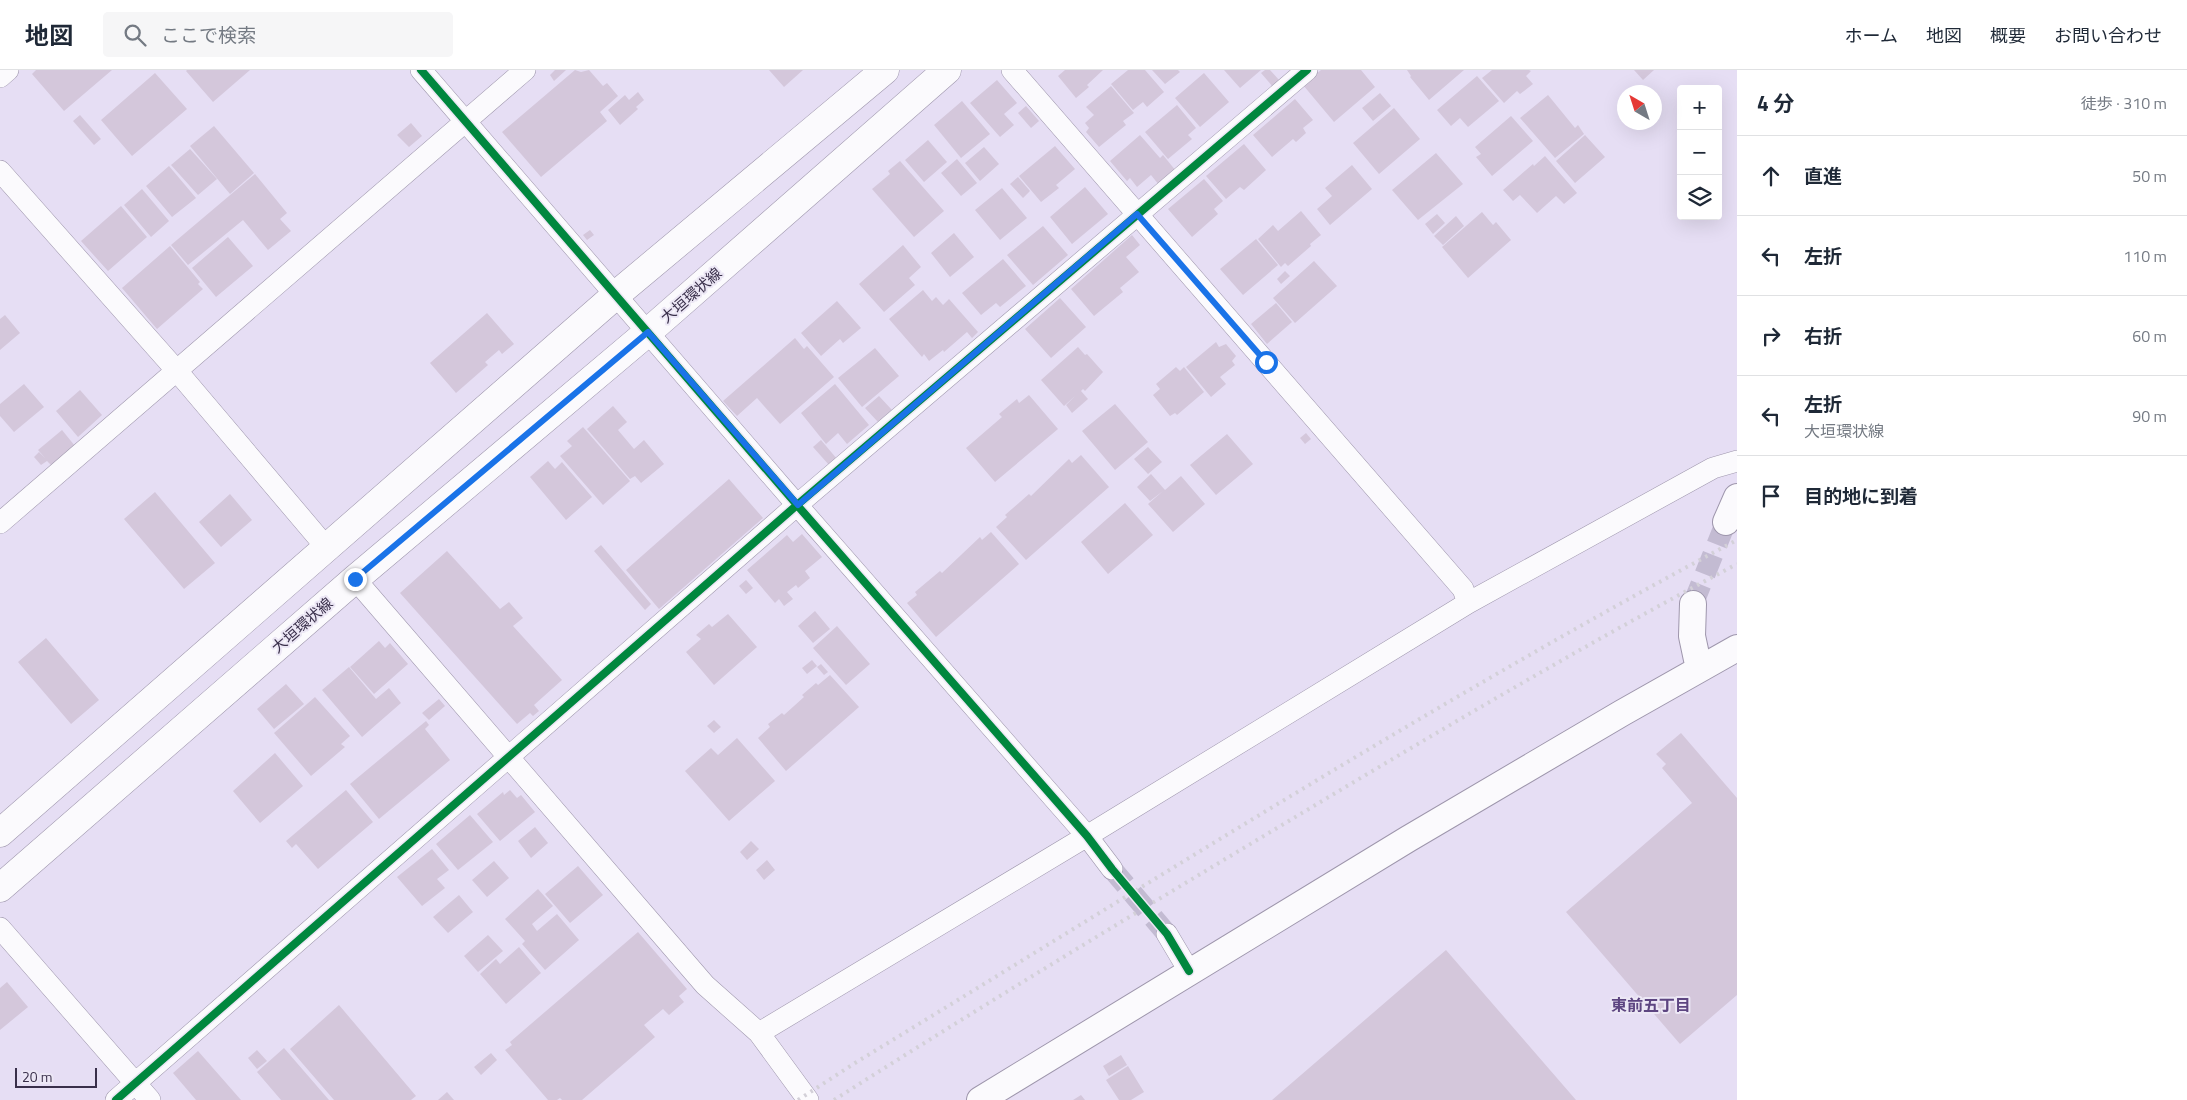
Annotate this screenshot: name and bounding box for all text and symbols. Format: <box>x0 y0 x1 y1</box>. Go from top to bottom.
search box <box>103 12 453 57</box>
text: 地図 <box>25 17 73 53</box>
text: ここで検索 <box>161 20 256 49</box>
icon: search <box>121 21 149 49</box>
text: ホーム <box>1845 22 1898 49</box>
text: 地図 <box>1926 22 1962 49</box>
text: 概要 <box>1990 22 2026 49</box>
text: お問い合わせ <box>2054 22 2162 49</box>
north arrow <box>1617 85 1662 130</box>
map controls <box>1677 85 1722 220</box>
button: + <box>1677 85 1722 130</box>
text: 4 分 <box>1757 87 1794 119</box>
text: 徒歩 · 310 m <box>2081 91 2167 115</box>
button: − <box>1677 130 1722 175</box>
text: 直進 <box>1804 161 1842 190</box>
icon: ahead <box>1757 162 1785 190</box>
text: 50 m <box>2132 164 2167 188</box>
button: layers <box>1677 175 1722 220</box>
text: 左折 <box>1804 241 1842 270</box>
icon: left <box>1757 242 1785 270</box>
text: 110 m <box>2123 244 2167 268</box>
street label: 大垣環状線 <box>655 262 727 328</box>
text: 右折 <box>1804 321 1842 350</box>
icon: right <box>1757 322 1785 350</box>
text: 60 m <box>2132 324 2167 348</box>
route start <box>1255 351 1278 374</box>
text: 左折 <box>1804 389 1842 418</box>
icon: left <box>1757 402 1785 430</box>
text: 90 m <box>2132 404 2167 428</box>
text: 大垣環状線 <box>1804 419 1884 443</box>
text: 目的地に到着 <box>1804 481 1918 510</box>
icon: arrive <box>1757 482 1785 510</box>
route end <box>344 568 367 591</box>
street label: 大垣環状線 <box>266 592 338 658</box>
district label: 東前五丁目 <box>1611 993 1691 1017</box>
scale bar <box>15 1065 98 1088</box>
text: 20 m <box>22 1066 52 1087</box>

